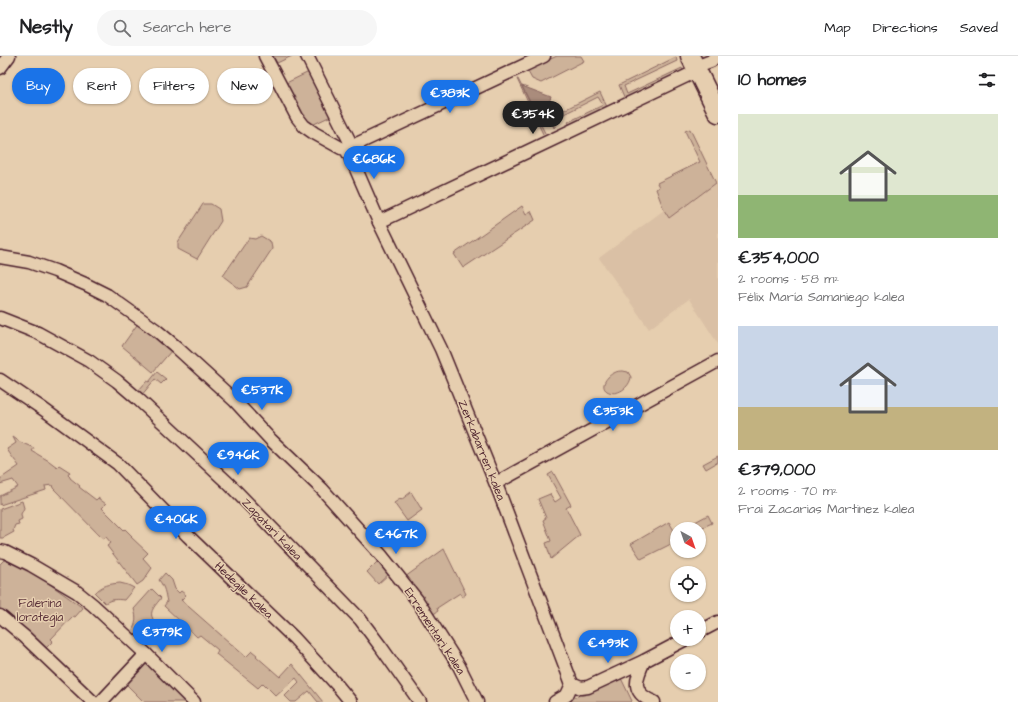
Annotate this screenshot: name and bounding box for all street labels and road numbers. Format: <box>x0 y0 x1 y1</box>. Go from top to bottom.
street label: Zerkabarren kalea <box>454 397 510 503</box>
street label: Zapatari kalea <box>238 495 306 564</box>
street label: Hedegile kalea <box>210 558 277 623</box>
street label: Errementari kalea <box>400 584 469 678</box>

